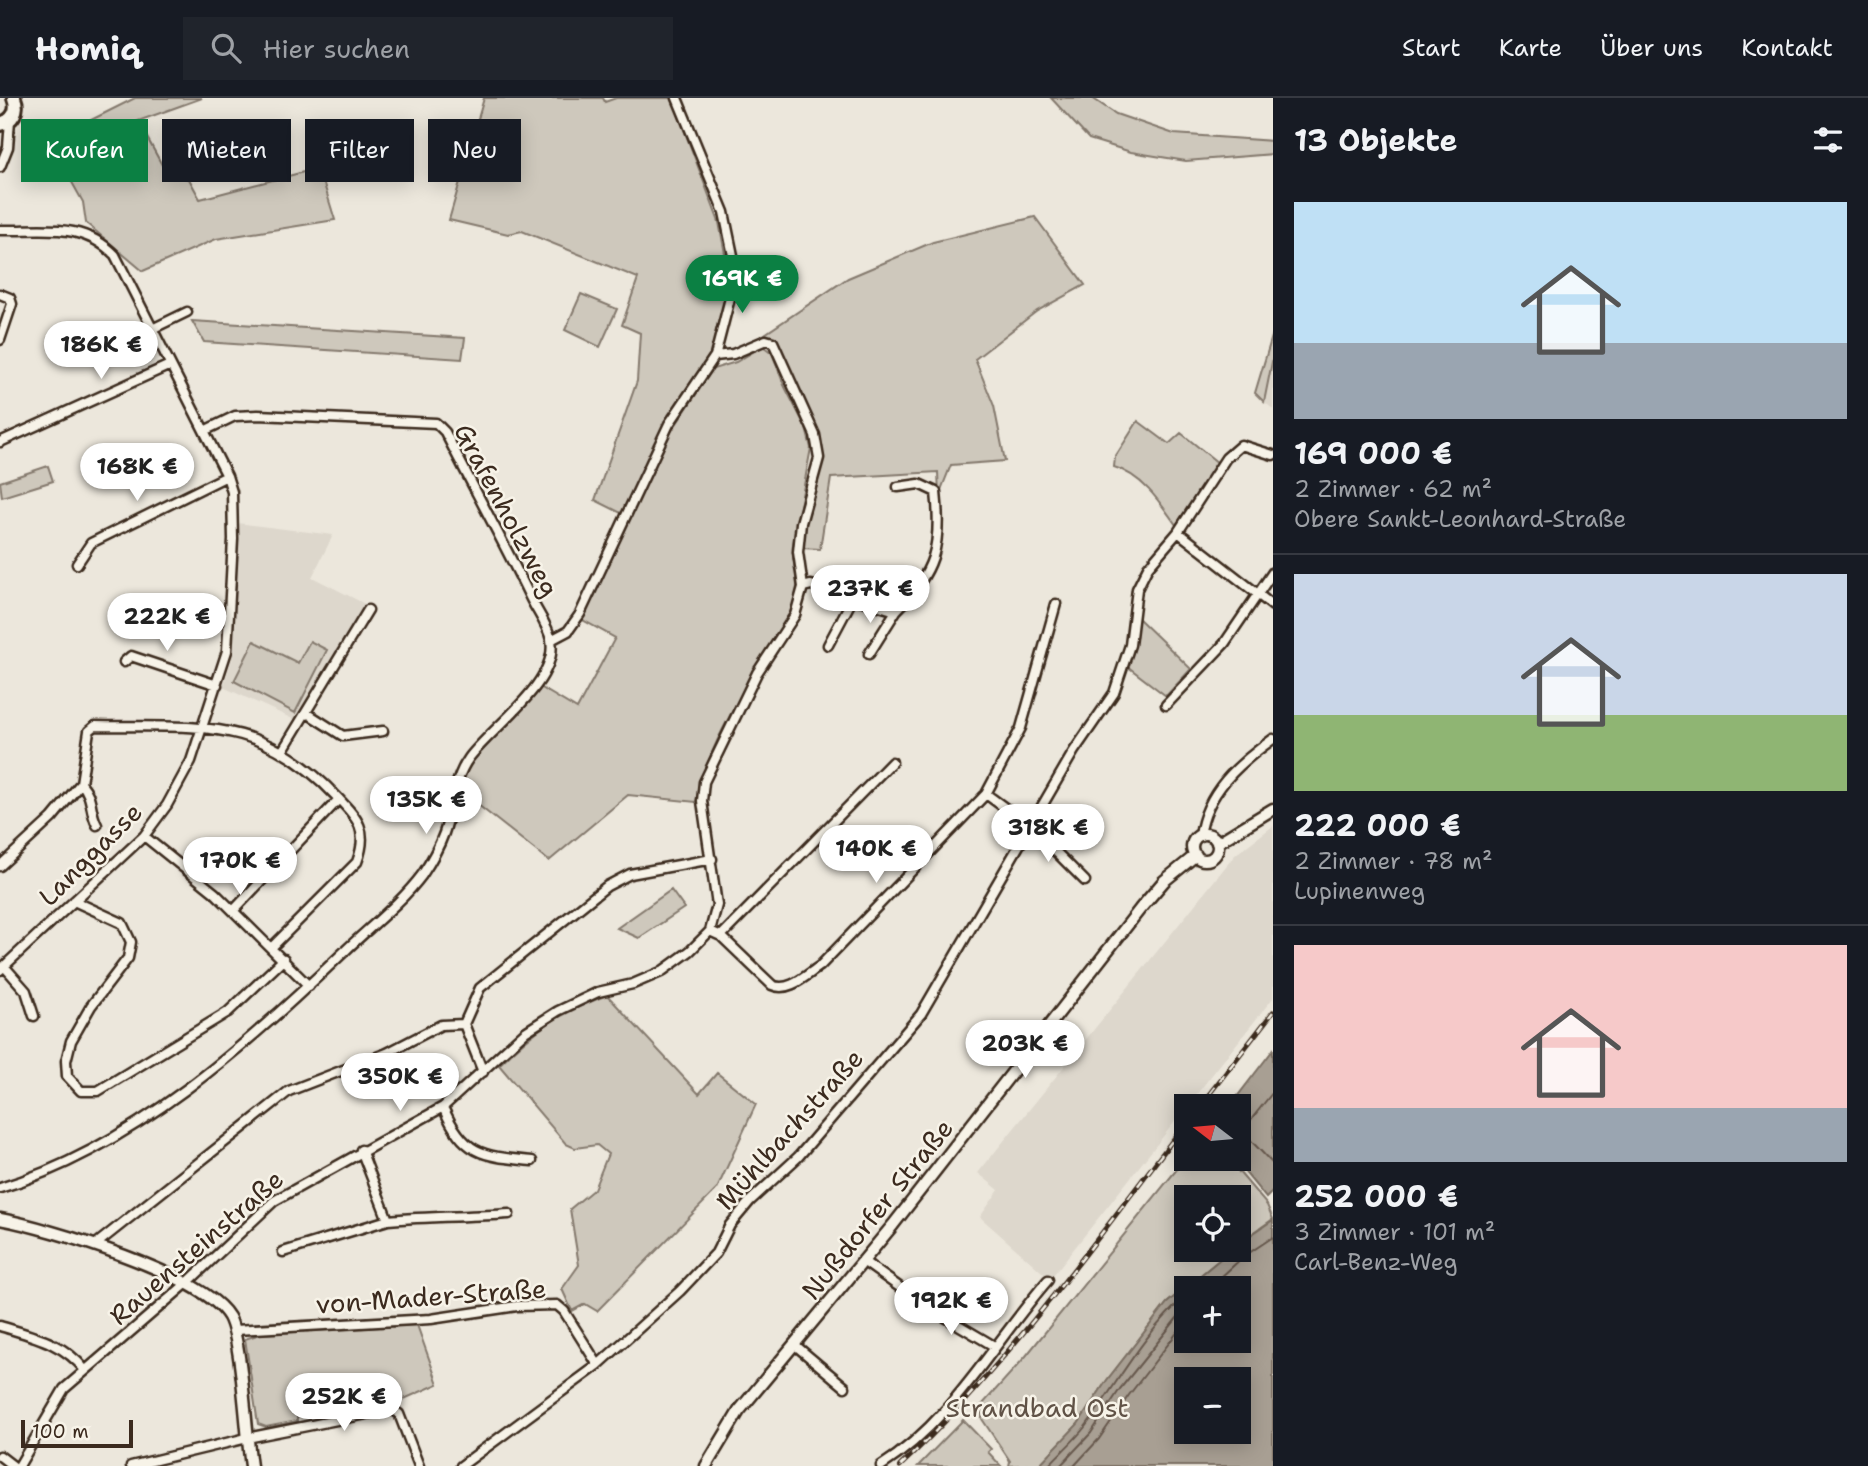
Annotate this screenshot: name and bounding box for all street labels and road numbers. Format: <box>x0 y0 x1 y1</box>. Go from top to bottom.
street label: Grafenholzweg <box>447 417 567 603</box>
street label: Langgasse <box>31 795 149 913</box>
street label: Mühlbachstraße <box>707 1041 871 1217</box>
street label: Nußdorfer Straße <box>793 1111 961 1307</box>
street label: Rauensteinstraße <box>101 1162 291 1332</box>
street label: von-Mader-Straße <box>315 1270 547 1322</box>

